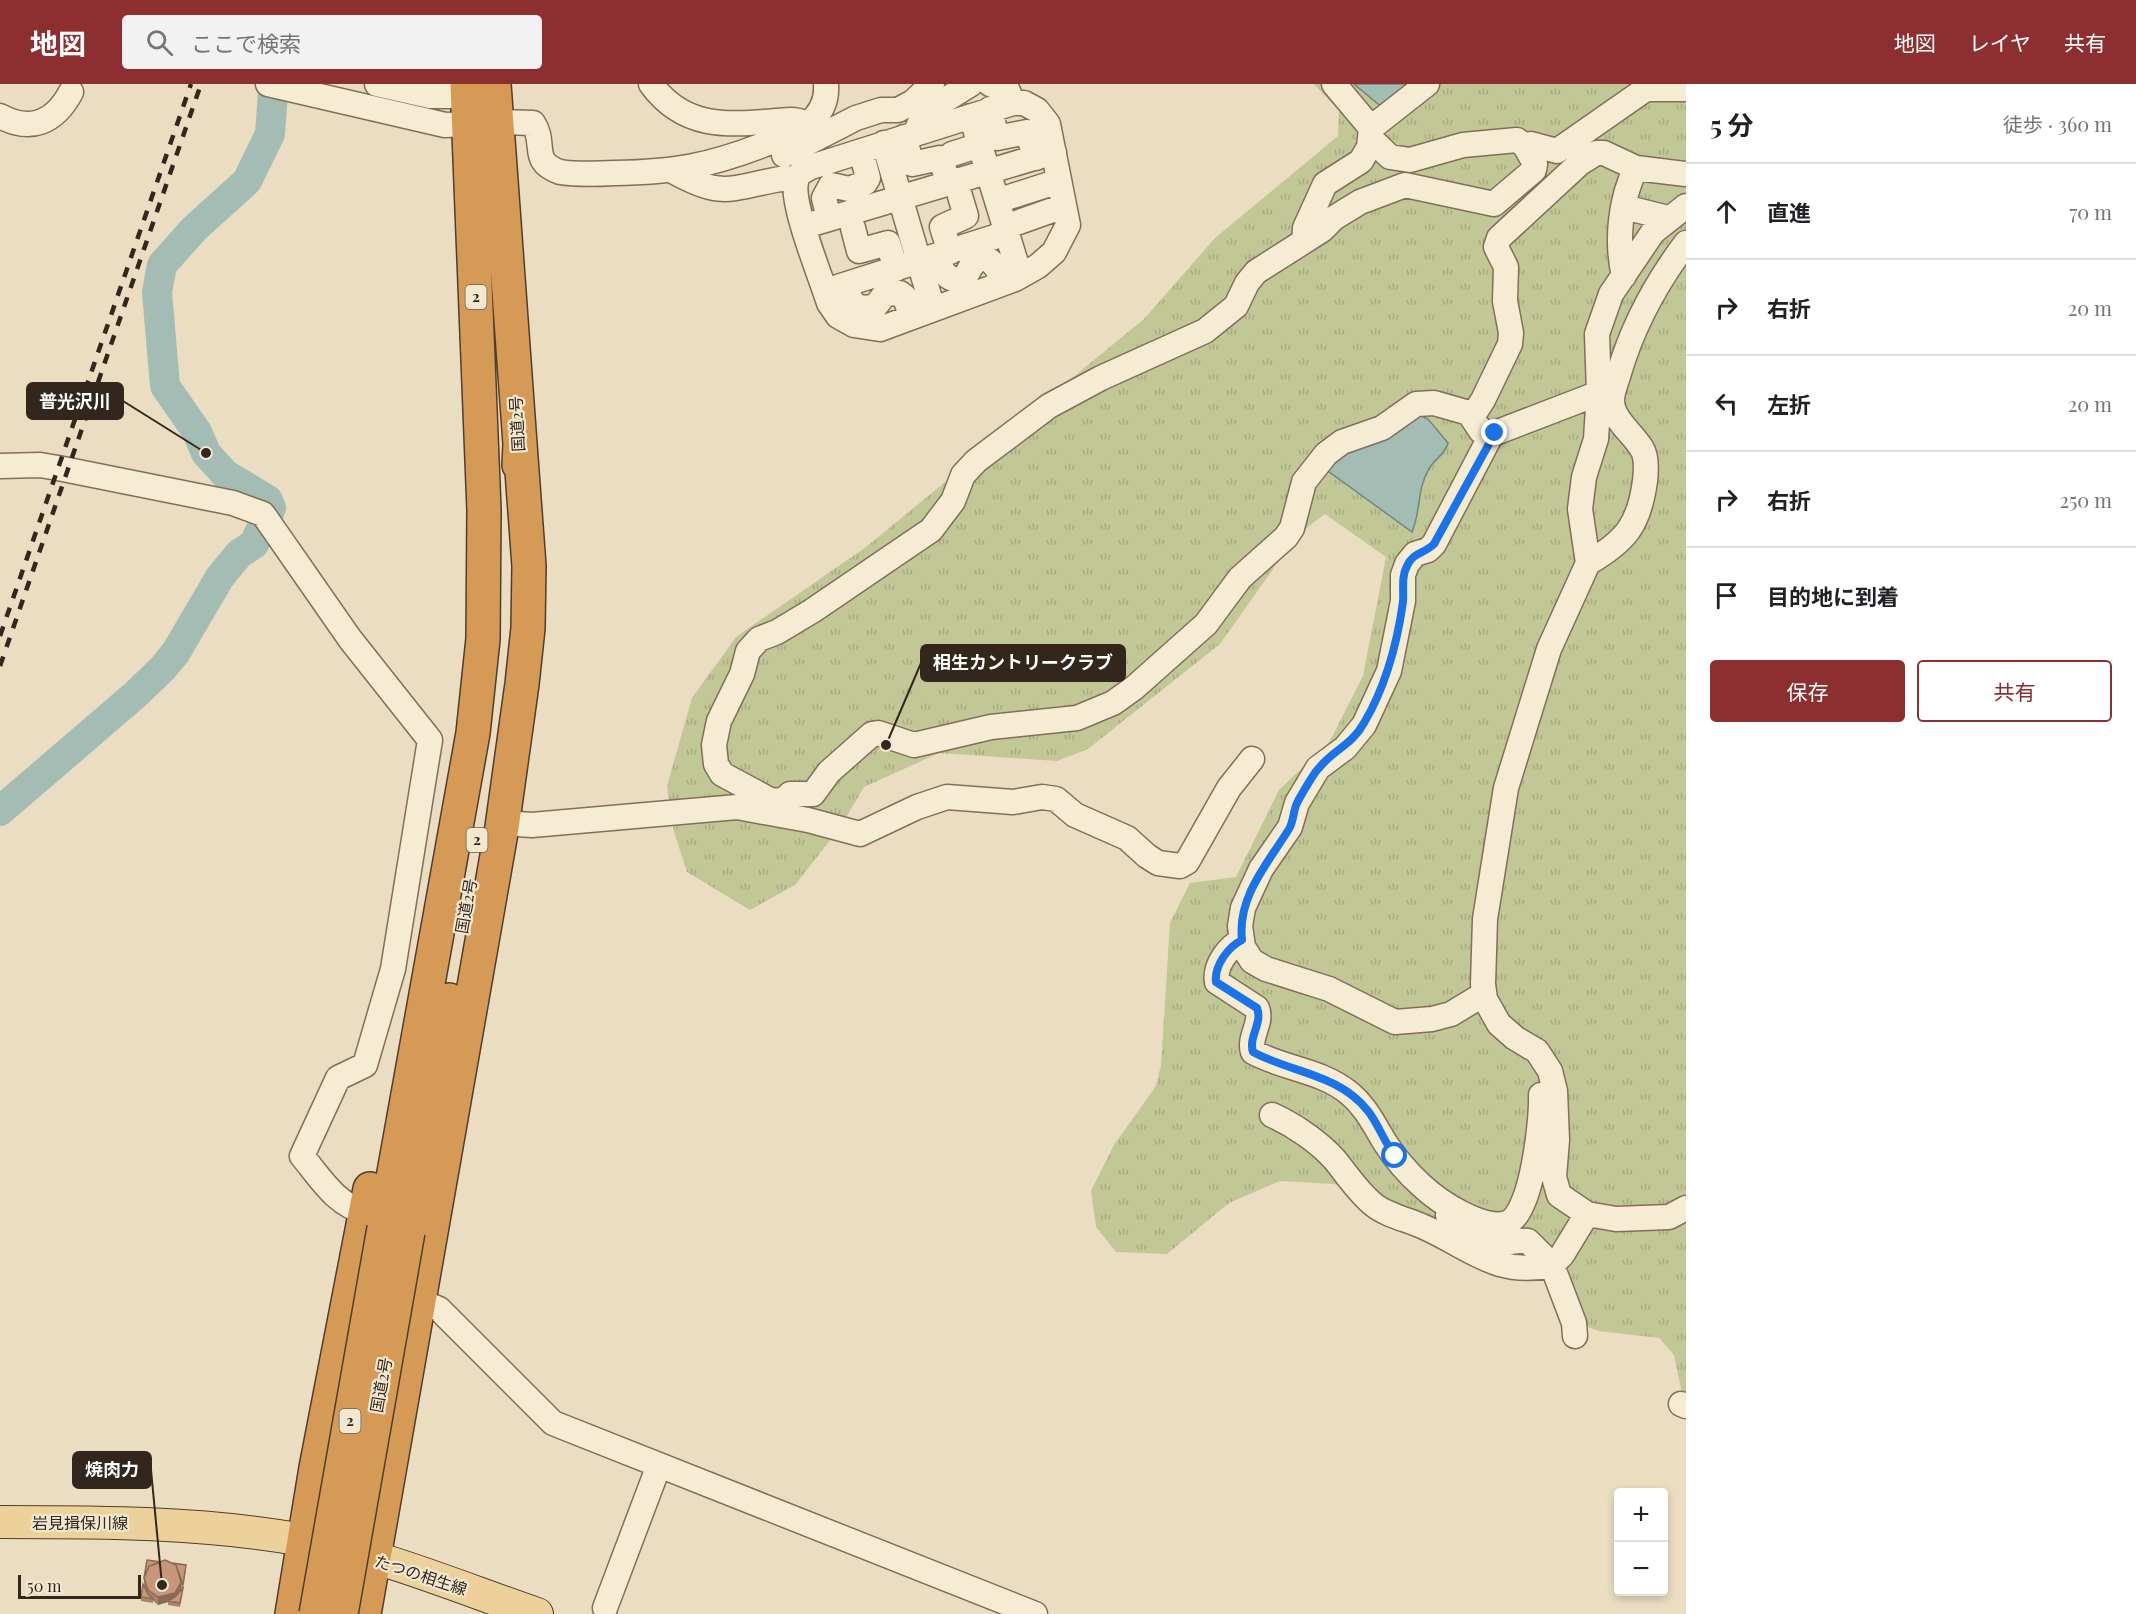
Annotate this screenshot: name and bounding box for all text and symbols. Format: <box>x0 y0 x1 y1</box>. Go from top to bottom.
search box <box>122 15 542 69</box>
text: 地図 <box>30 24 86 61</box>
icon: search <box>143 26 176 59</box>
text: ここで検索 <box>191 28 301 58</box>
text: 地図 <box>1894 28 1936 56</box>
text: レイヤ <box>1969 28 2031 56</box>
text: 共有 <box>2064 28 2106 56</box>
text: 5 分 <box>1710 107 1754 142</box>
text: 徒歩 · 360 m <box>2003 110 2112 137</box>
icon: ahead <box>1710 195 1743 228</box>
text: 直進 <box>1767 197 1811 227</box>
text: 70 m <box>2069 198 2112 225</box>
road number: 2 <box>466 285 486 309</box>
icon: right <box>1710 291 1743 324</box>
text: 右折 <box>1767 293 1811 323</box>
text: 20 m <box>2068 294 2112 321</box>
callout: 普光沢川 <box>27 383 123 419</box>
icon: left <box>1710 387 1743 420</box>
text: 普光沢川 <box>39 389 111 413</box>
text: 左折 <box>1767 389 1811 419</box>
text: 20 m <box>2068 390 2112 417</box>
street label: 国道2号 <box>505 396 528 452</box>
route end <box>1481 419 1507 445</box>
icon: right <box>1710 483 1743 516</box>
text: 右折 <box>1767 485 1811 515</box>
text: 250 m <box>2059 486 2112 513</box>
icon: arrive <box>1710 579 1743 612</box>
text: 目的地に到着 <box>1767 581 1899 611</box>
callout: 相生カントリークラブ <box>921 645 1125 681</box>
text: 相生カントリークラブ <box>933 650 1113 674</box>
button: 保存 <box>1710 660 1905 722</box>
button: 共有 <box>1917 660 2112 722</box>
road number: 2 <box>466 828 488 852</box>
street label: 国道2号 <box>450 877 481 935</box>
route start <box>1381 1142 1407 1168</box>
street label: 国道2号 <box>365 1356 396 1414</box>
road number: 2 <box>340 1409 360 1433</box>
callout: 焼肉力 <box>73 1452 151 1488</box>
text: 焼肉力 <box>85 1457 139 1481</box>
map controls <box>1614 1488 1668 1596</box>
button: + <box>1614 1488 1668 1542</box>
street label: 岩見揖保川線 <box>32 1512 128 1533</box>
button: − <box>1614 1542 1668 1596</box>
street label: たつの相生線 <box>372 1550 470 1599</box>
scale bar <box>18 1572 141 1600</box>
text: 50 m <box>27 1575 61 1596</box>

